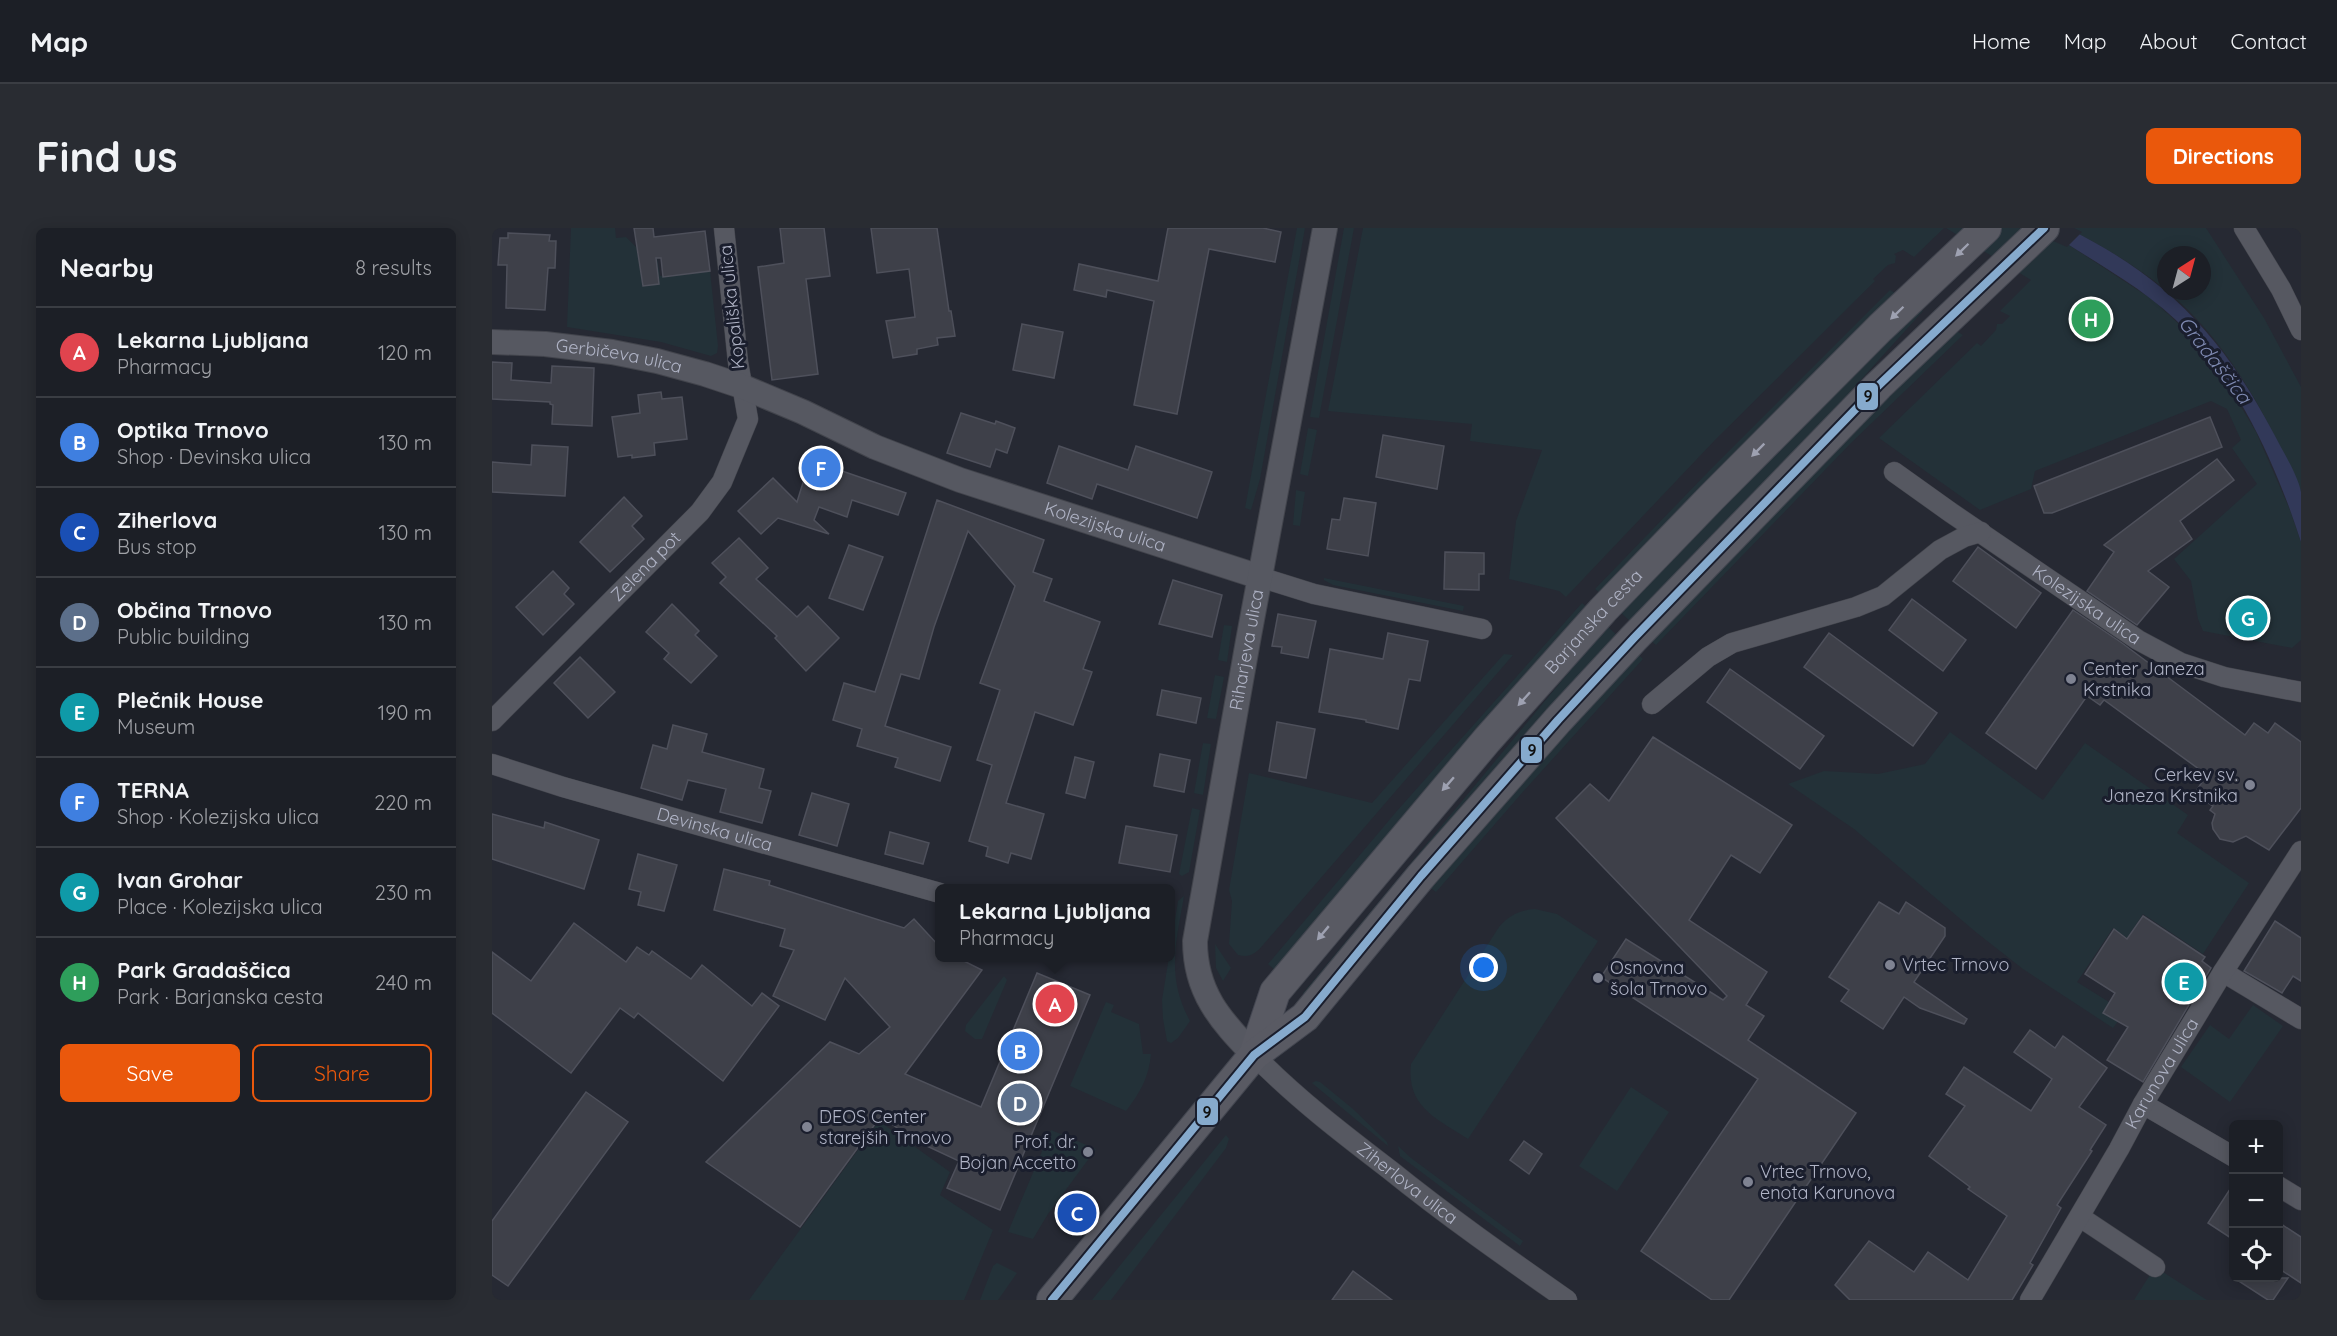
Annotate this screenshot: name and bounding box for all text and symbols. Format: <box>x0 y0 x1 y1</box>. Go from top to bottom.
text: Map <box>30 24 88 59</box>
text: Home <box>1972 28 2031 54</box>
text: Map <box>2064 28 2107 54</box>
text: About <box>2140 28 2198 54</box>
text: Contact <box>2231 28 2307 54</box>
button: Directions <box>2146 128 2301 184</box>
text: Find us <box>36 130 178 183</box>
one-way arrow <box>1955 243 1970 257</box>
street label: Kopališka ulica <box>714 244 749 370</box>
north arrow <box>2157 246 2211 300</box>
text: Nearby <box>60 251 154 284</box>
text: 8 results <box>355 255 432 280</box>
pin: H <box>2072 296 2110 341</box>
one-way arrow <box>1890 305 1904 319</box>
water label: Gradaščica <box>2173 311 2258 410</box>
text: Lekarna Ljubljana <box>117 326 309 354</box>
street label: Gerbičeva ulica <box>555 333 685 378</box>
text: A <box>73 340 86 365</box>
text: 120 m <box>378 340 432 365</box>
text: Pharmacy <box>117 354 212 379</box>
line badge: 9 <box>1856 382 1879 411</box>
text: 9 <box>1863 386 1873 406</box>
text: Optika Trnovo <box>117 416 269 444</box>
text: B <box>73 430 86 455</box>
text: 130 m <box>379 430 432 455</box>
one-way arrow <box>1752 442 1766 456</box>
text: Shop · Devinska ulica <box>117 444 311 469</box>
pin: F <box>802 446 840 490</box>
street label: Kolezijska ulica <box>1041 496 1169 557</box>
text: Ziherlova <box>117 506 217 534</box>
text: C <box>73 520 86 545</box>
text: 130 m <box>379 520 432 545</box>
street label: Zelena pot <box>606 526 685 606</box>
text: Bus stop <box>117 534 197 559</box>
street label: Kolezijska ulica <box>2028 559 2146 650</box>
street label: Barjanska cesta <box>1539 564 1647 679</box>
street label: Riharjeva ulica <box>1224 587 1268 712</box>
text: Občina Trnovo <box>117 596 272 624</box>
pin: G <box>2228 596 2268 640</box>
text: D <box>72 610 87 635</box>
text: 130 m <box>379 610 432 635</box>
text: Public building <box>117 624 250 649</box>
place label: Center Janeza Krstnika <box>2083 657 2205 701</box>
marker: Center Janeza Krstnika <box>2064 672 2078 686</box>
text: Plečnik House <box>117 686 263 714</box>
one-way arrow <box>1518 691 1531 706</box>
text: E <box>74 700 85 725</box>
text: 190 m <box>378 700 432 725</box>
text: Museum <box>117 714 195 739</box>
line badge: 9 <box>1520 736 1543 764</box>
text: 9 <box>1527 740 1537 760</box>
place label: Cerkev sv. Janeza Krstnika <box>2104 763 2238 807</box>
text: TERNA <box>117 776 189 804</box>
one-way arrow <box>1442 776 1455 792</box>
marker: Cerkev sv. Janeza Krstnika <box>2243 778 2257 792</box>
text: F <box>74 790 85 815</box>
text: 220 m <box>374 790 432 815</box>
street label: Devinska ulica <box>654 802 775 856</box>
text: Shop · Kolezijska ulica <box>117 804 319 829</box>
text: Ivan Grohar <box>117 866 243 894</box>
text: G <box>73 880 86 905</box>
text: 230 m <box>375 880 432 905</box>
popup <box>935 884 1175 962</box>
text: Place · Kolezijska ulica <box>117 894 323 919</box>
text: Lekarna Ljubljana <box>959 897 1151 925</box>
text: Pharmacy <box>959 925 1054 950</box>
one-way arrow <box>1316 925 1329 941</box>
your location <box>1469 953 1498 982</box>
place label: Vrtec Trnovo <box>1902 953 2009 976</box>
text: Park Gradaščica <box>117 956 291 984</box>
place label: Osnovna šola Trnovo <box>1610 956 1708 1000</box>
marker: Vrtec Trnovo <box>1883 958 1897 972</box>
pin: E <box>2164 960 2204 1005</box>
text: H <box>72 970 87 995</box>
text: 240 m <box>375 970 432 995</box>
marker: Osnovna šola Trnovo <box>1591 971 1605 985</box>
pin: A <box>1036 982 1074 1026</box>
text: Park · Barjanska cesta <box>117 984 323 1009</box>
street label: Karunova ulica <box>2120 1014 2203 1133</box>
pin: B <box>1000 1028 1040 1074</box>
button: Save <box>60 1044 240 1102</box>
button: Share <box>252 1044 432 1102</box>
pin: D <box>1000 1080 1040 1126</box>
line badge: 9 <box>1196 1097 1219 1126</box>
text: 9 <box>1202 1102 1212 1122</box>
place label: DEOS Center starejših Trnovo <box>819 1105 952 1149</box>
marker: DEOS Center starejših Trnovo <box>800 1120 814 1134</box>
map controls <box>2229 1120 2283 1282</box>
button: + <box>2229 1120 2283 1174</box>
place label: Prof. dr. Bojan Accetto <box>959 1130 1076 1174</box>
street label: Ziherlova ulica <box>1352 1137 1462 1229</box>
marker: Prof. dr. Bojan Accetto <box>1081 1145 1095 1159</box>
place label: Vrtec Trnovo, enota Karunova <box>1760 1160 1895 1204</box>
button: − <box>2229 1174 2283 1228</box>
marker: Vrtec Trnovo, enota Karunova <box>1741 1175 1755 1189</box>
pin: C <box>1058 1190 1096 1236</box>
button: locate <box>2229 1228 2283 1282</box>

